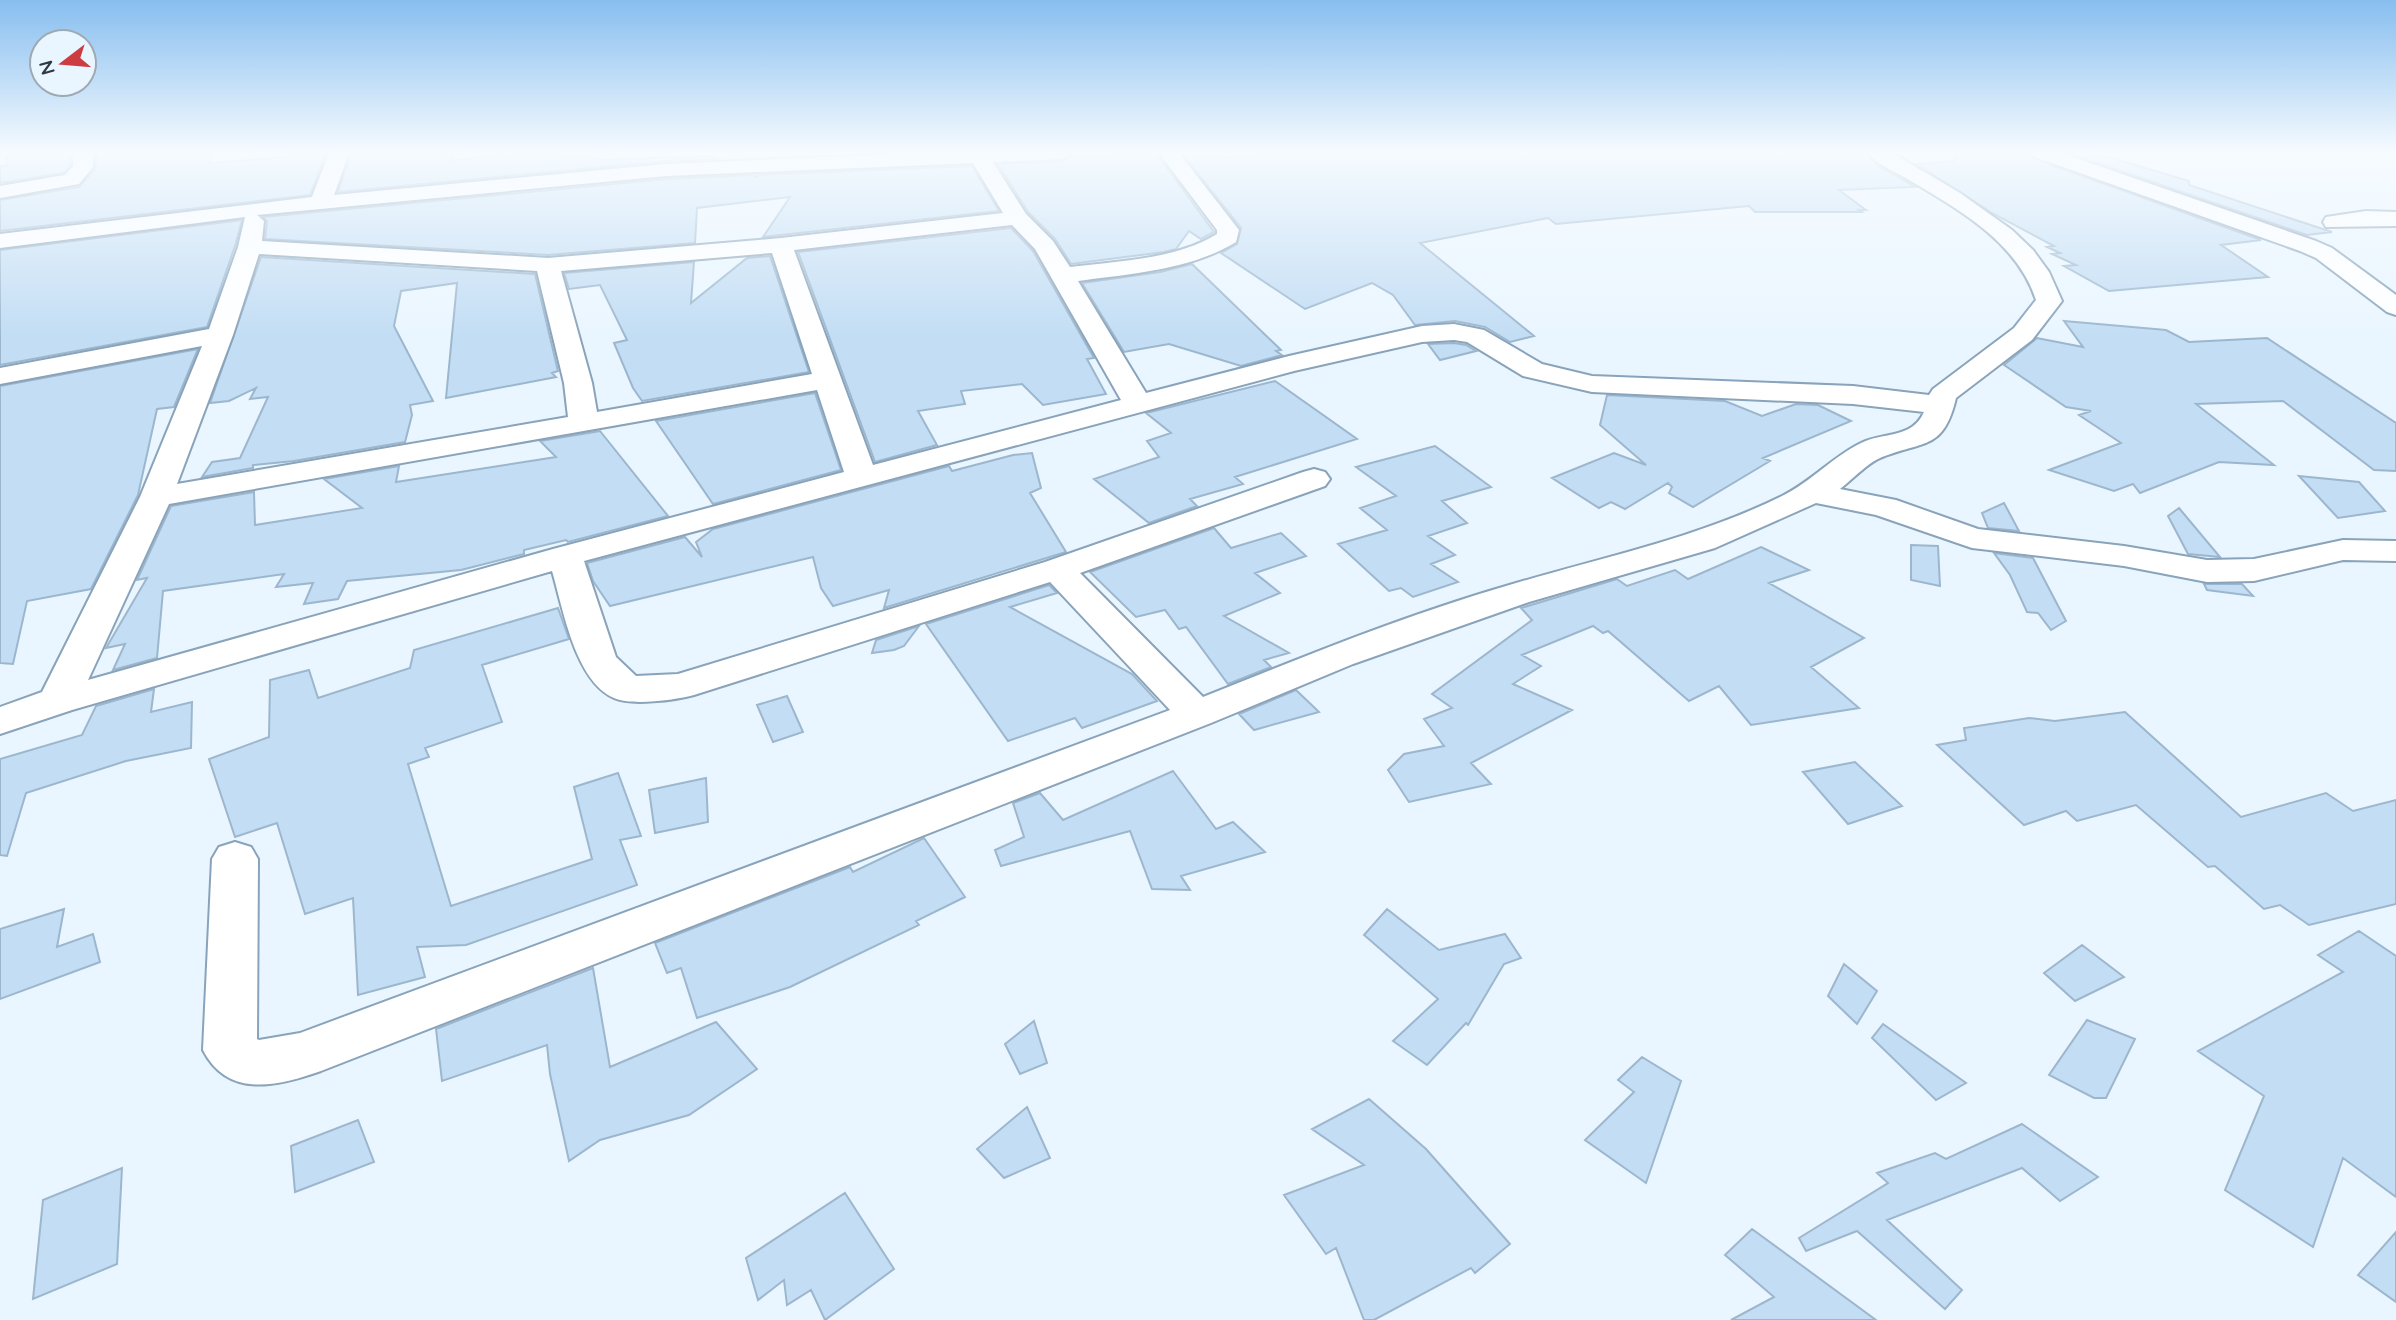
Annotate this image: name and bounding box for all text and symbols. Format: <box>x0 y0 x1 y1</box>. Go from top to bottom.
north arrow <box>28 28 98 98</box>
text: N <box>33 58 60 78</box>

